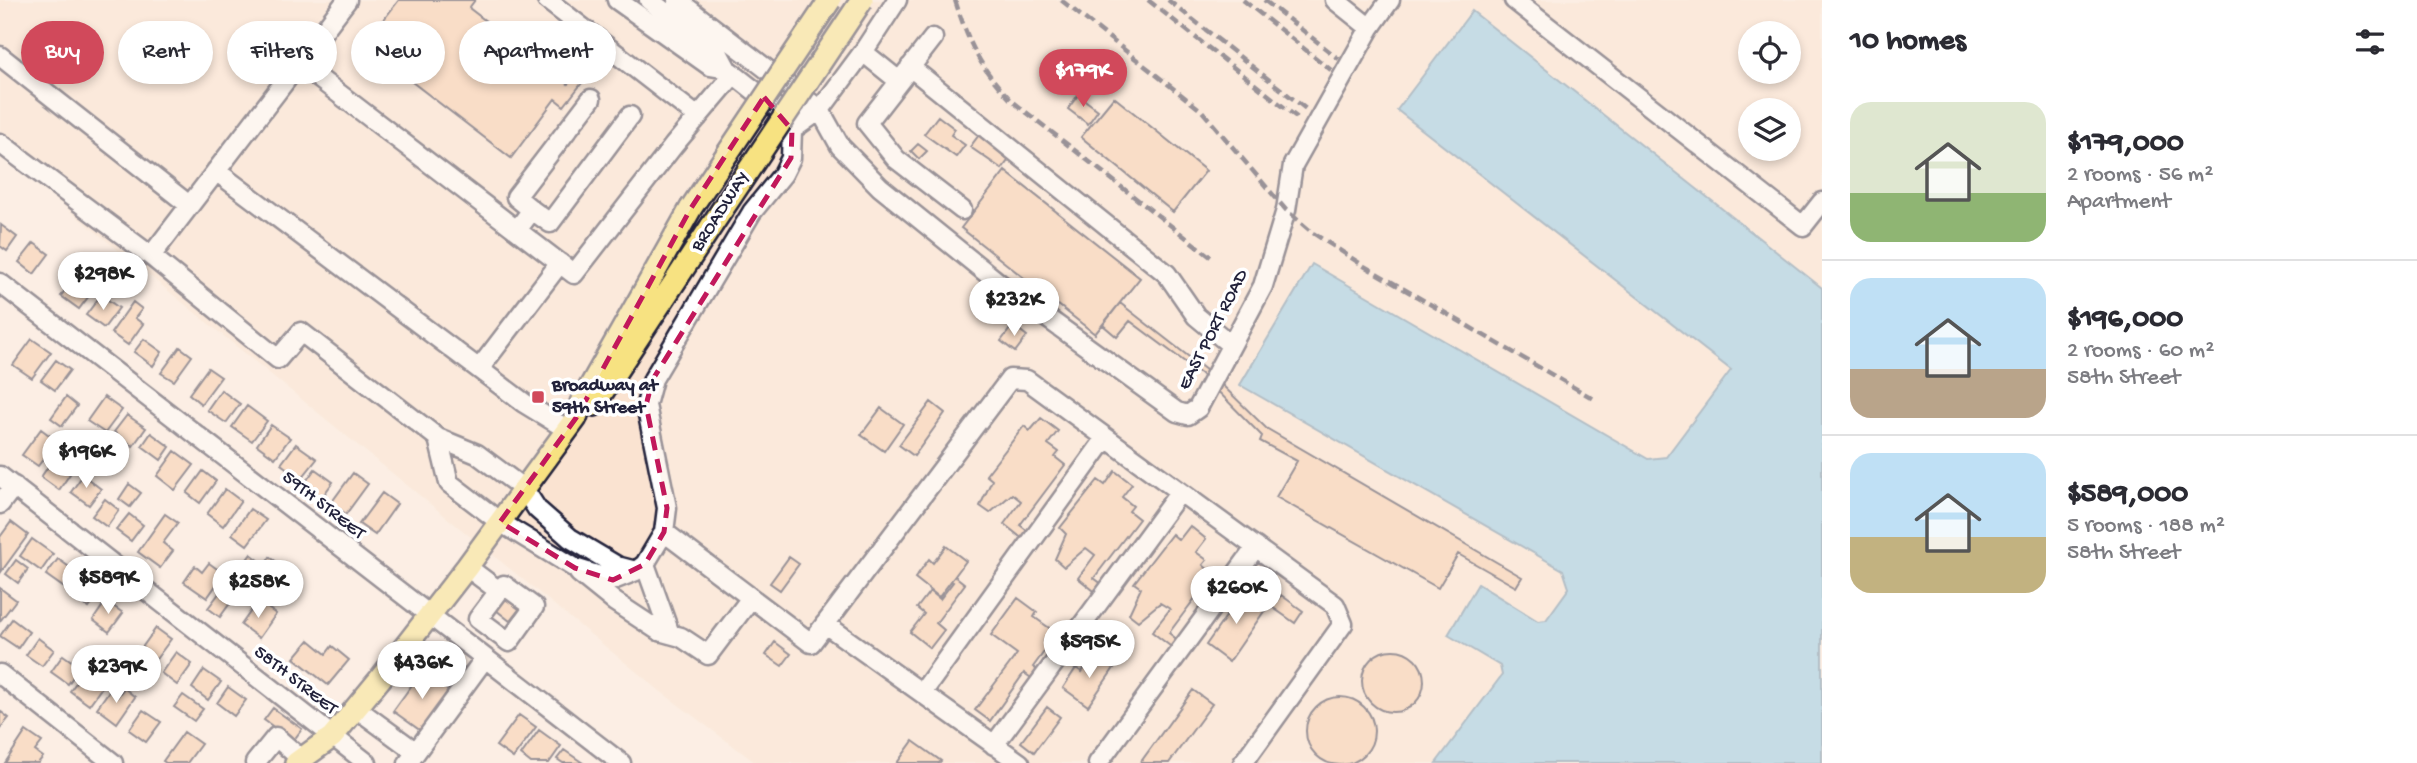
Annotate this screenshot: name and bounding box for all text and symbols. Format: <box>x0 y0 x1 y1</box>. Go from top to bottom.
chip: Buy <box>21 21 104 84</box>
chip: Rent <box>118 21 213 84</box>
chip: Filters <box>227 21 337 84</box>
chip: New <box>351 21 445 84</box>
chip: Apartment <box>459 21 616 84</box>
map controls <box>1738 21 1801 161</box>
button: locate <box>1738 21 1801 84</box>
icon: filters <box>2351 23 2389 61</box>
text: 10 homes <box>1850 25 1966 60</box>
pin: $179K <box>1034 50 1132 109</box>
text: $179K <box>1055 58 1111 85</box>
button: layers <box>1738 98 1801 161</box>
text: $179,000 <box>2067 127 2184 162</box>
icon: home <box>1906 130 1990 214</box>
text: 2 rooms · 56 m² <box>2067 162 2213 189</box>
street label: BROADWAY <box>686 167 755 257</box>
text: Apartment <box>2067 189 2171 216</box>
pin: $298K <box>54 252 152 312</box>
text: $298K <box>74 261 132 288</box>
street label: EAST PORT ROAD <box>1174 265 1255 394</box>
pin: $232K <box>965 278 1063 338</box>
text: $232K <box>985 287 1043 314</box>
text: $196,000 <box>2067 303 2183 338</box>
icon: home <box>1906 306 1990 390</box>
text: 2 rooms · 60 m² <box>2067 338 2214 365</box>
text: 58th Street <box>2067 365 2180 392</box>
place label: Broadway at 59th Street <box>551 375 660 420</box>
marker: Broadway at 59th Street <box>530 389 546 405</box>
pin: $196K <box>37 430 135 490</box>
text: $196K <box>58 439 114 466</box>
street label: 59TH STREET <box>277 466 370 546</box>
text: $589,000 <box>2067 478 2188 513</box>
icon: home <box>1906 481 1990 565</box>
text: 5 rooms · 188 m² <box>2067 513 2225 540</box>
text: 58th Street <box>2067 540 2180 567</box>
pin: $589K <box>59 556 157 616</box>
pin: $258K <box>209 560 307 620</box>
text: $589K <box>78 565 138 592</box>
pin: $260K <box>1187 566 1285 626</box>
text: $258K <box>229 569 287 596</box>
text: $260K <box>1207 575 1266 602</box>
pin: $595K <box>1040 620 1138 680</box>
text: $595K <box>1060 629 1118 656</box>
street label: 58TH STREET <box>248 641 342 721</box>
pin: $436K <box>373 642 471 701</box>
pin: $239K <box>67 646 165 705</box>
text: $436K <box>393 650 451 677</box>
text: $239K <box>87 654 145 681</box>

